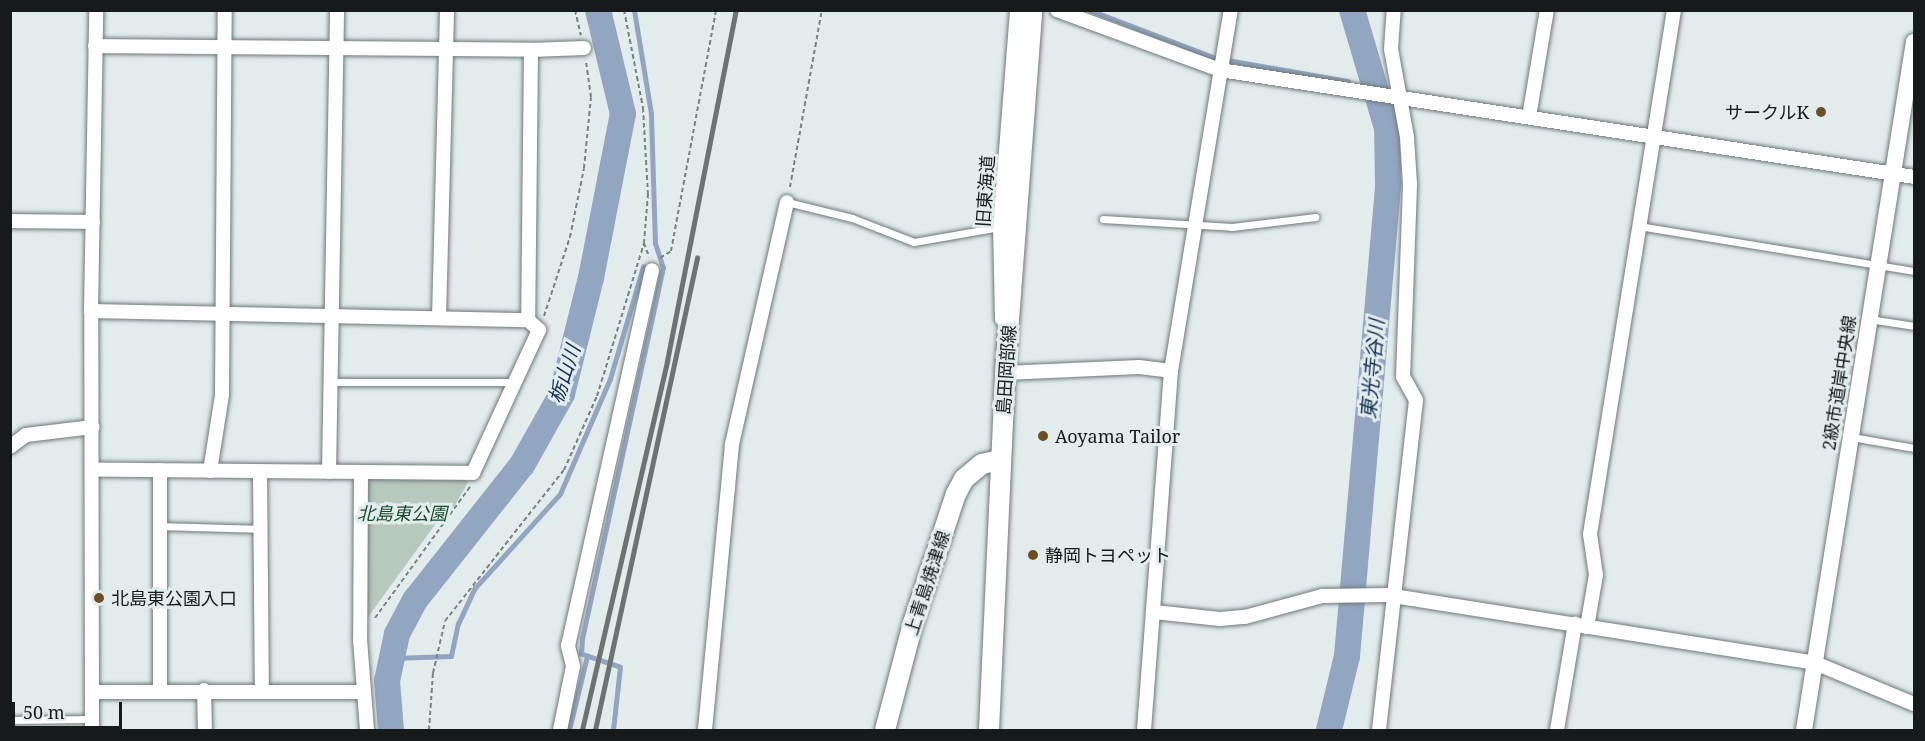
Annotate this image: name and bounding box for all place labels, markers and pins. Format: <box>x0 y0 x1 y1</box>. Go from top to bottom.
place label: サークルK <box>1724 101 1809 123</box>
marker: サークルK <box>1814 105 1828 119</box>
place label: Aoyama Tailor <box>1055 425 1180 447</box>
marker: Aoyama Tailor <box>1036 429 1050 443</box>
place label: 静岡トヨペット <box>1045 544 1171 566</box>
marker: 静岡トヨペット <box>1026 548 1040 562</box>
place label: 北島東公園入口 <box>111 587 237 609</box>
marker: 北島東公園入口 <box>92 591 106 605</box>

